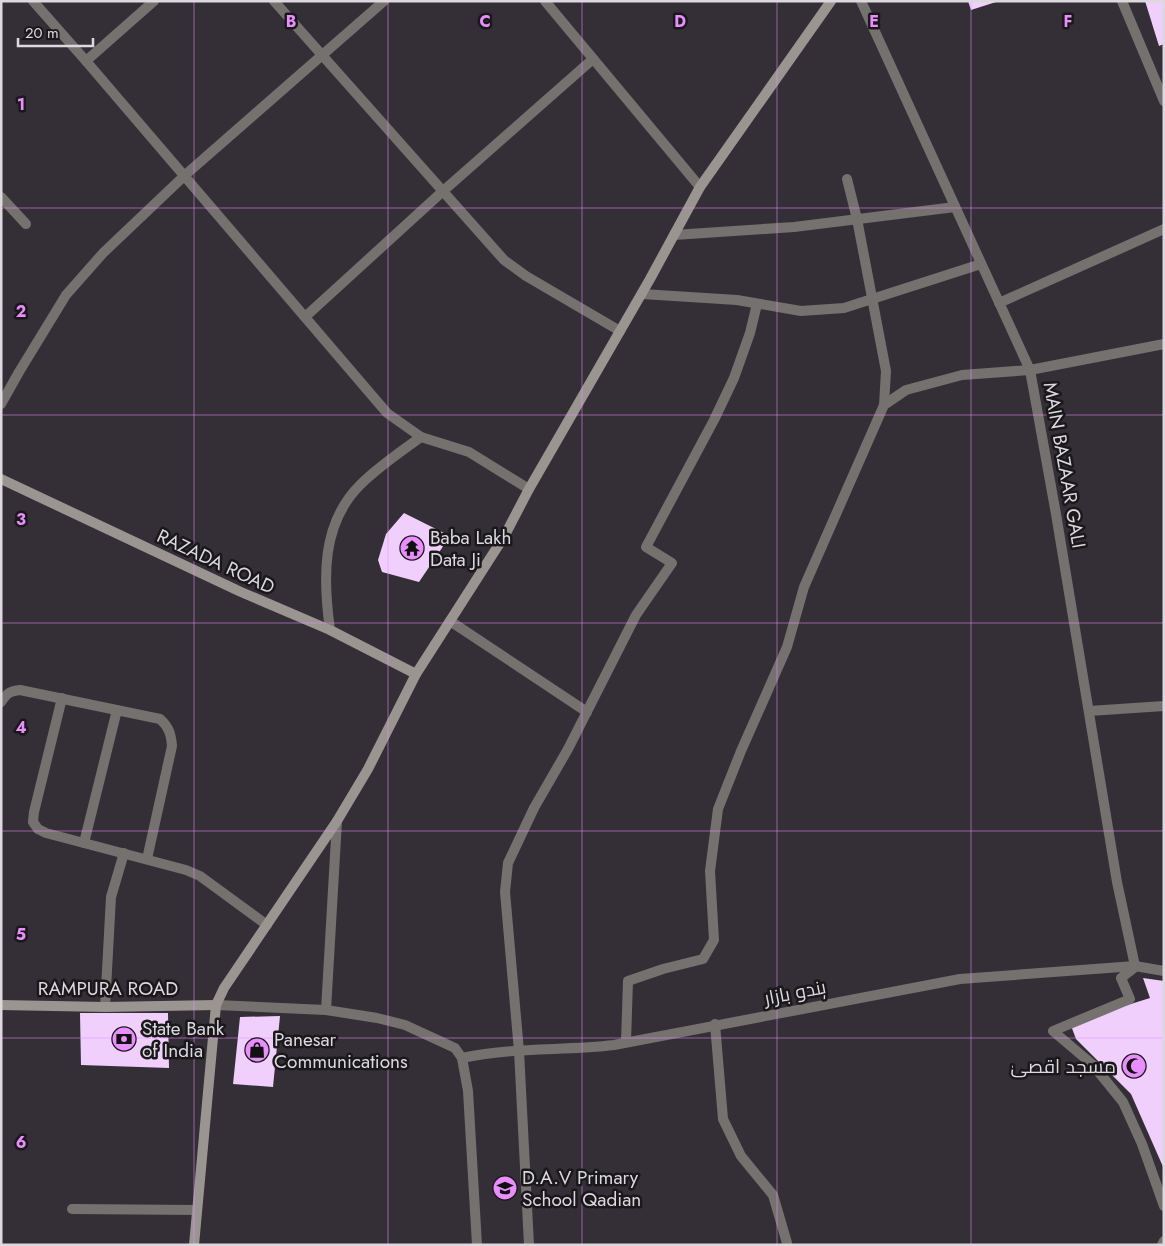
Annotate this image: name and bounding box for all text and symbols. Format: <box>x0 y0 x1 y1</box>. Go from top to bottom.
text: B <box>286 10 296 33</box>
text: C <box>479 10 491 33</box>
text: D <box>674 10 686 33</box>
text: E <box>869 10 879 33</box>
text: F <box>1064 10 1072 33</box>
scale bar <box>18 15 92 47</box>
text: 20 m <box>25 22 59 44</box>
text: 1 <box>17 93 25 116</box>
text: 2 <box>16 300 26 323</box>
street label: MAIN BAZAAR GALI <box>1037 380 1092 550</box>
text: 3 <box>16 508 26 531</box>
street label: RAZADA ROAD <box>152 522 279 601</box>
place label: Baba Lakh Data Ji <box>430 524 511 573</box>
temple icon: Baba Lakh Data Ji <box>399 535 425 561</box>
text: 4 <box>15 716 27 739</box>
text: 5 <box>16 923 26 946</box>
street label: ہندو بازار <box>761 973 828 1012</box>
street label: RAMPURA ROAD <box>38 975 178 1002</box>
place label: State Bank of India <box>142 1015 225 1064</box>
bank icon: State Bank of India <box>111 1026 137 1052</box>
place label: Panesar Communications <box>274 1026 408 1075</box>
shop icon: Panesar Communications <box>244 1037 270 1063</box>
place label: مسجد اقصیٰ <box>1010 1053 1116 1080</box>
mosque icon: مسجد اقصیٰ <box>1121 1053 1147 1079</box>
text: 6 <box>16 1131 26 1154</box>
place label: D.A.V Primary School Qadian <box>522 1164 641 1213</box>
school or university icon: D.A.V Primary School Qadian <box>492 1175 518 1201</box>

